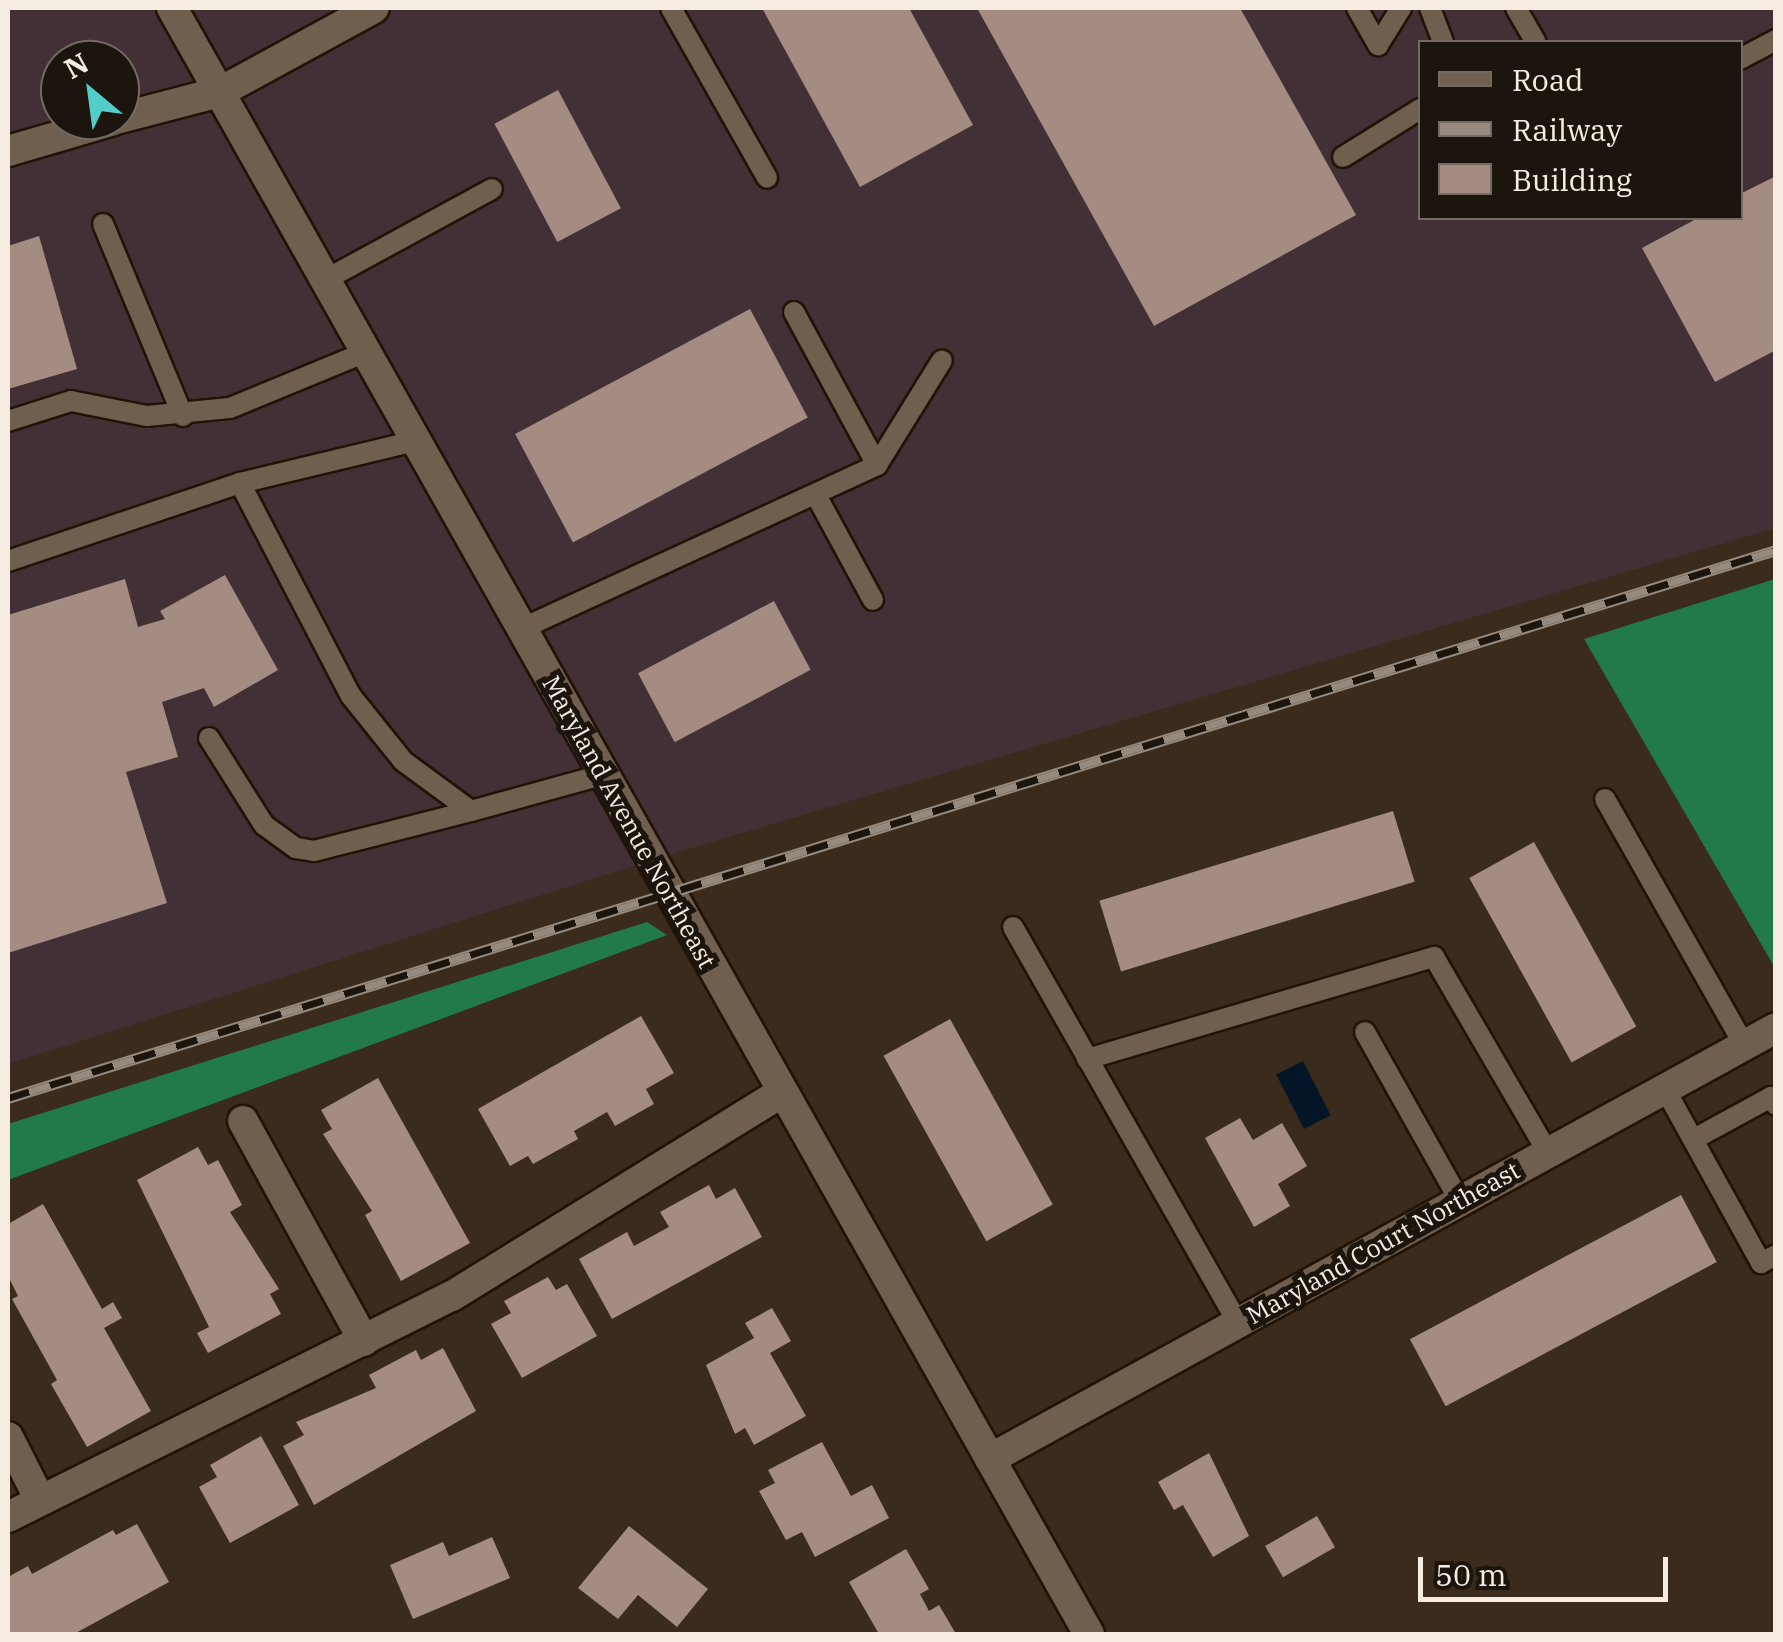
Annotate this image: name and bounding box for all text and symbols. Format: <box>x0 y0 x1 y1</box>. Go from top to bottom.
north arrow <box>40 40 140 140</box>
legend <box>1418 40 1743 220</box>
text: N <box>58 44 95 87</box>
text: Road <box>1512 60 1584 99</box>
text: Railway <box>1512 110 1622 149</box>
text: Building <box>1512 160 1632 199</box>
street label: Maryland Avenue Northeast <box>536 671 722 973</box>
street label: Maryland Court Northeast <box>1241 1155 1525 1331</box>
scale bar <box>1423 1537 1673 1599</box>
text: 50 m <box>1435 1555 1507 1594</box>

